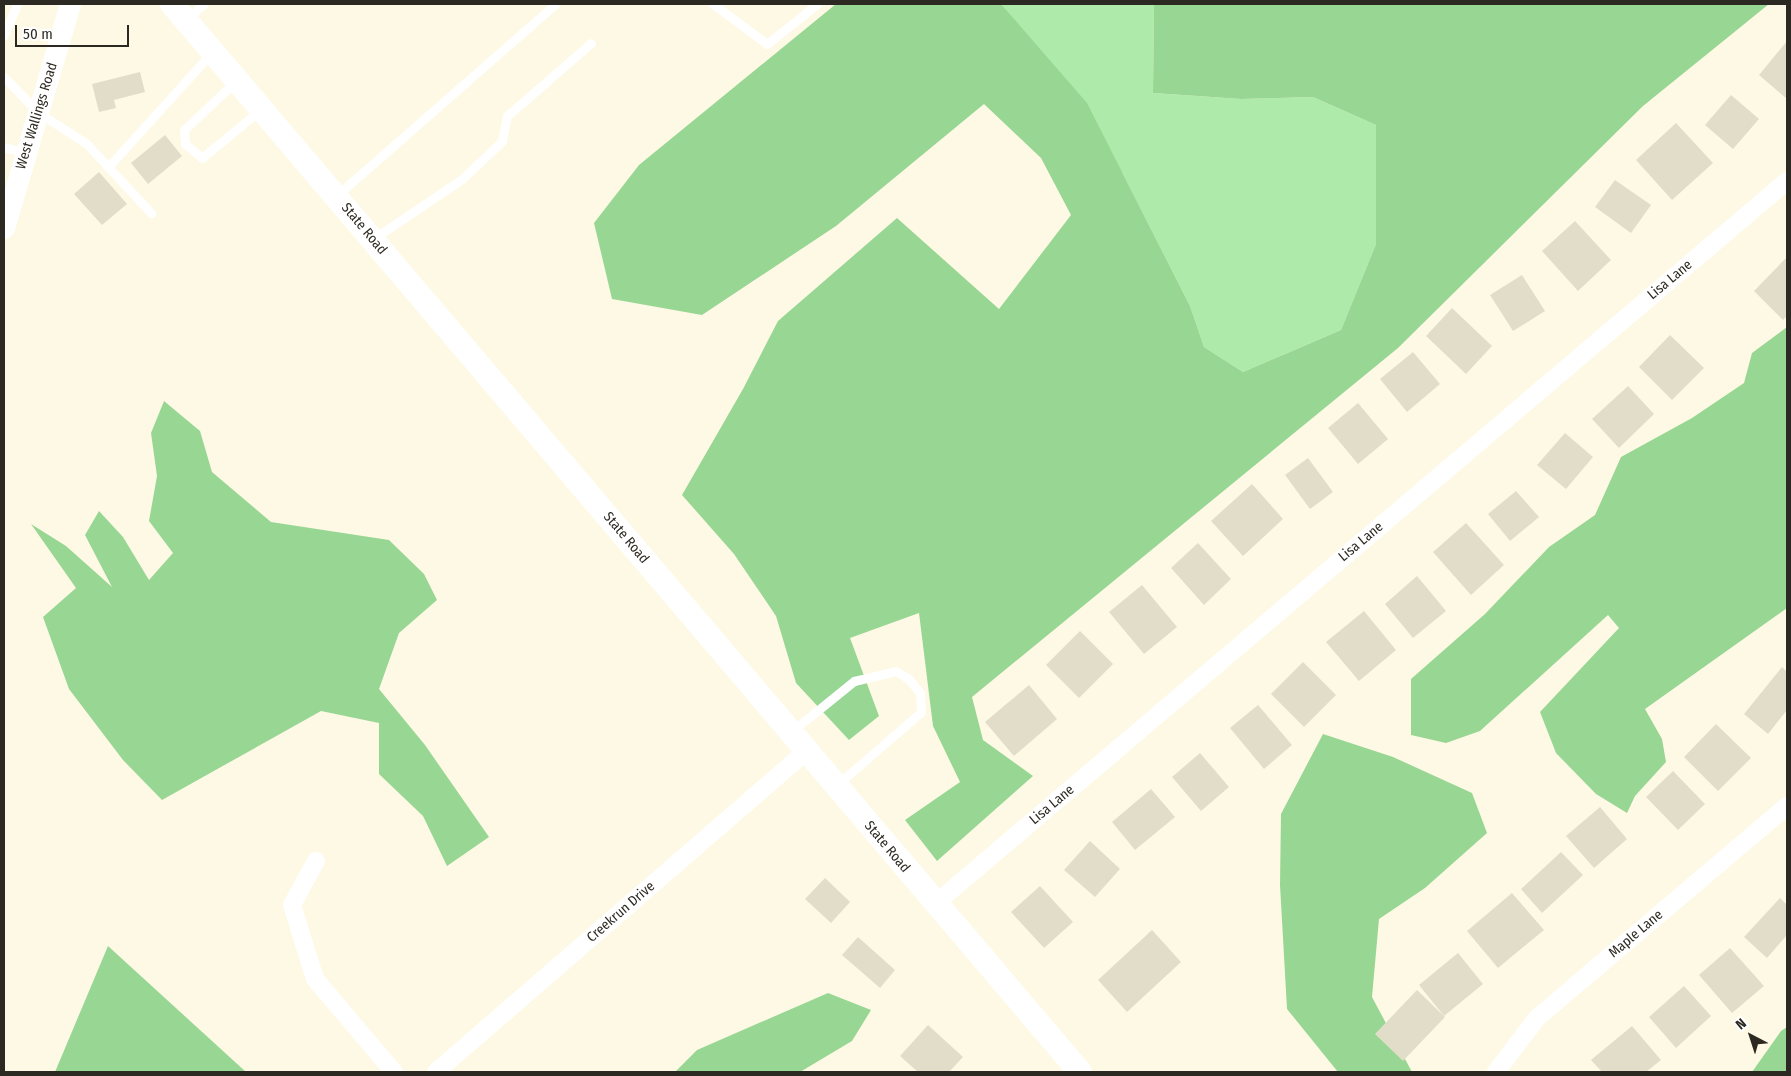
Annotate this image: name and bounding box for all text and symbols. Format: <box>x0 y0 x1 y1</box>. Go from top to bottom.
scale bar <box>18 15 131 47</box>
text: 50 m <box>23 25 53 43</box>
street label: West Wallings Road <box>13 60 61 172</box>
street label: State Road <box>338 200 390 258</box>
street label: Lisa Lane <box>1644 257 1696 303</box>
street label: State Road <box>600 509 652 567</box>
street label: Lisa Lane <box>1335 519 1387 565</box>
street label: Lisa Lane <box>1026 782 1078 828</box>
street label: State Road <box>861 818 913 876</box>
street label: Creekrun Drive <box>584 878 658 946</box>
street label: Maple Lane <box>1606 907 1666 961</box>
north arrow <box>1726 1011 1776 1061</box>
text: N <box>1732 1015 1750 1033</box>

